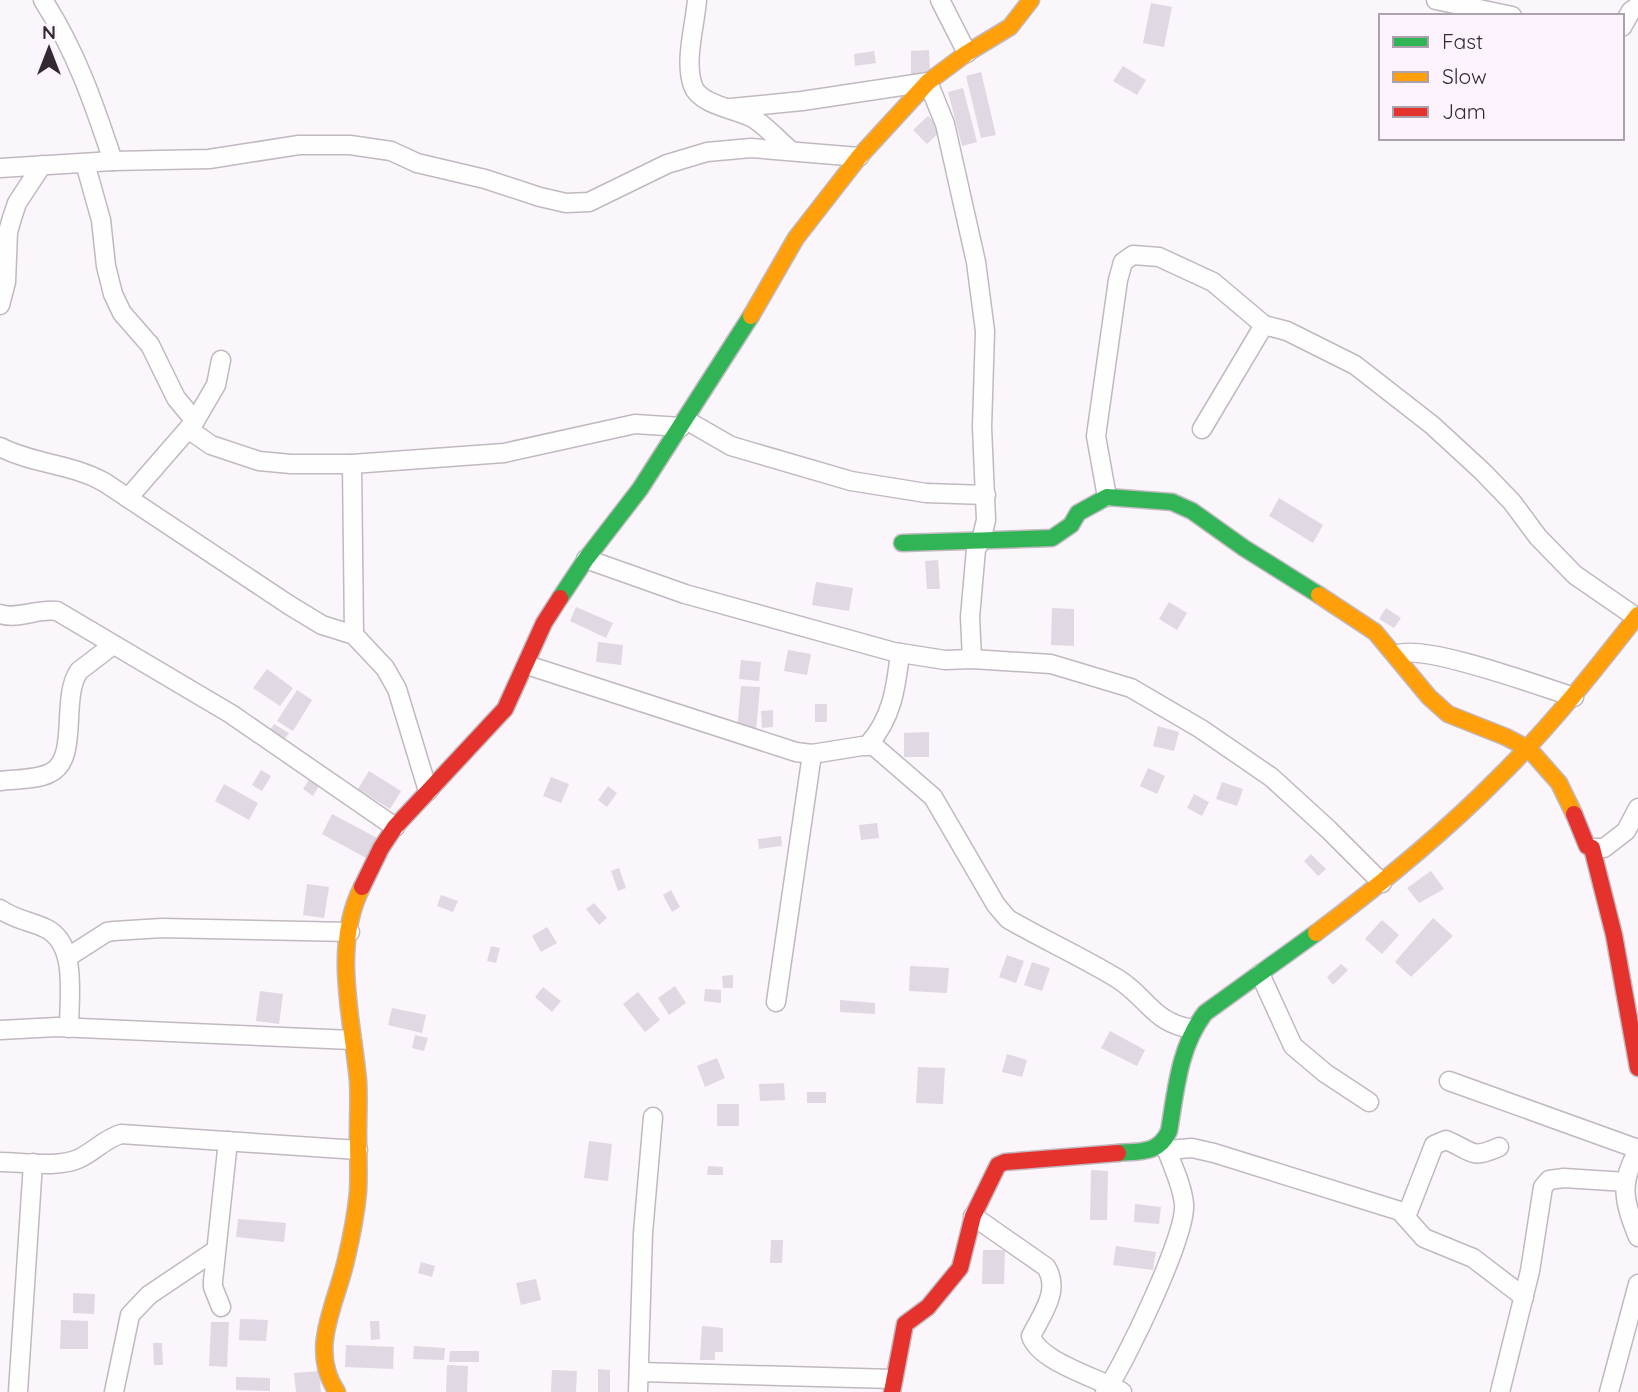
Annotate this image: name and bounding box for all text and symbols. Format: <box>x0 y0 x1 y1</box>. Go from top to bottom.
north arrow <box>14 14 84 84</box>
legend <box>1379 14 1624 140</box>
text: N <box>42 20 56 44</box>
text: Fast <box>1442 28 1483 54</box>
text: Slow <box>1442 63 1487 89</box>
text: Jam <box>1442 98 1486 124</box>

